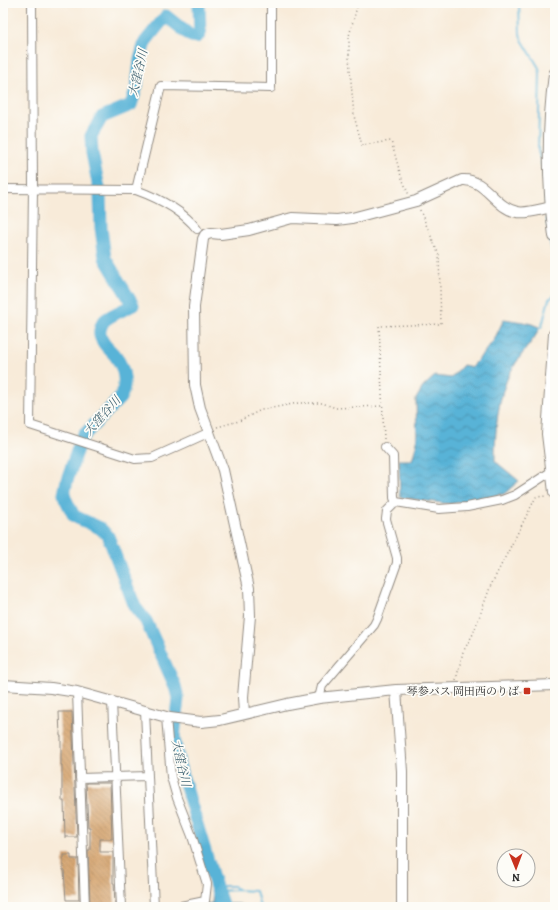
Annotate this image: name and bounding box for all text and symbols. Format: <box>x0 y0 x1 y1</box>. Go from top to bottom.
water label: 大窪谷川 <box>125 46 152 98</box>
water label: 大窪谷川 <box>80 391 125 439</box>
place label: 琴参バス 岡田西のりば <box>407 684 519 699</box>
marker: 琴参バス 岡田西のりば <box>522 686 532 696</box>
water label: 大窪谷川 <box>168 738 195 790</box>
north arrow <box>496 848 536 888</box>
text: N <box>512 870 520 885</box>

